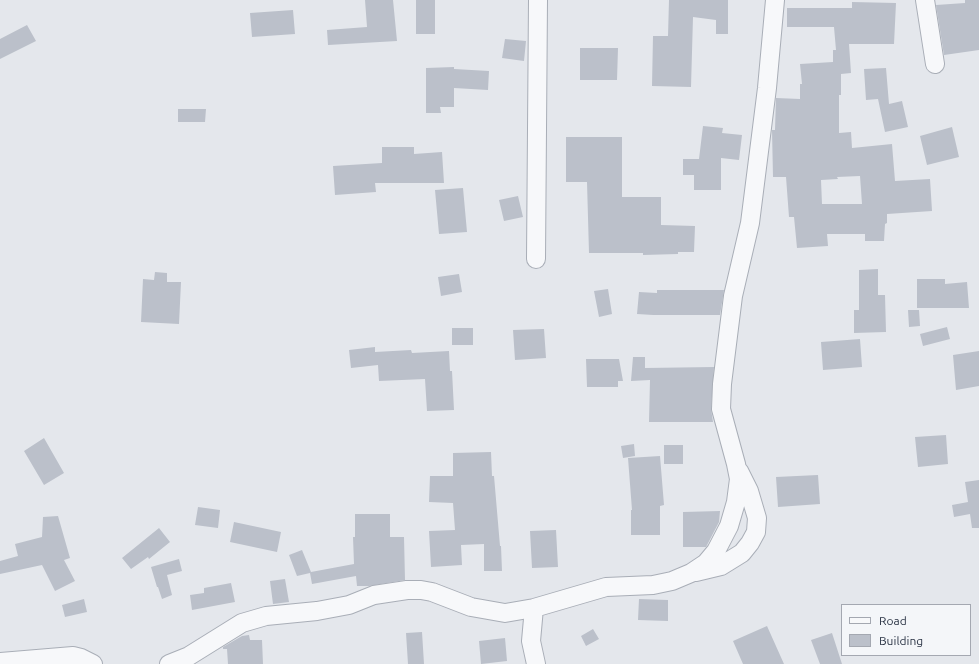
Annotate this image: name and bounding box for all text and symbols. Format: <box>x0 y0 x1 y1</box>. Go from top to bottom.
legend <box>841 604 971 656</box>
text: Road <box>879 614 907 627</box>
text: Building <box>879 634 923 647</box>

